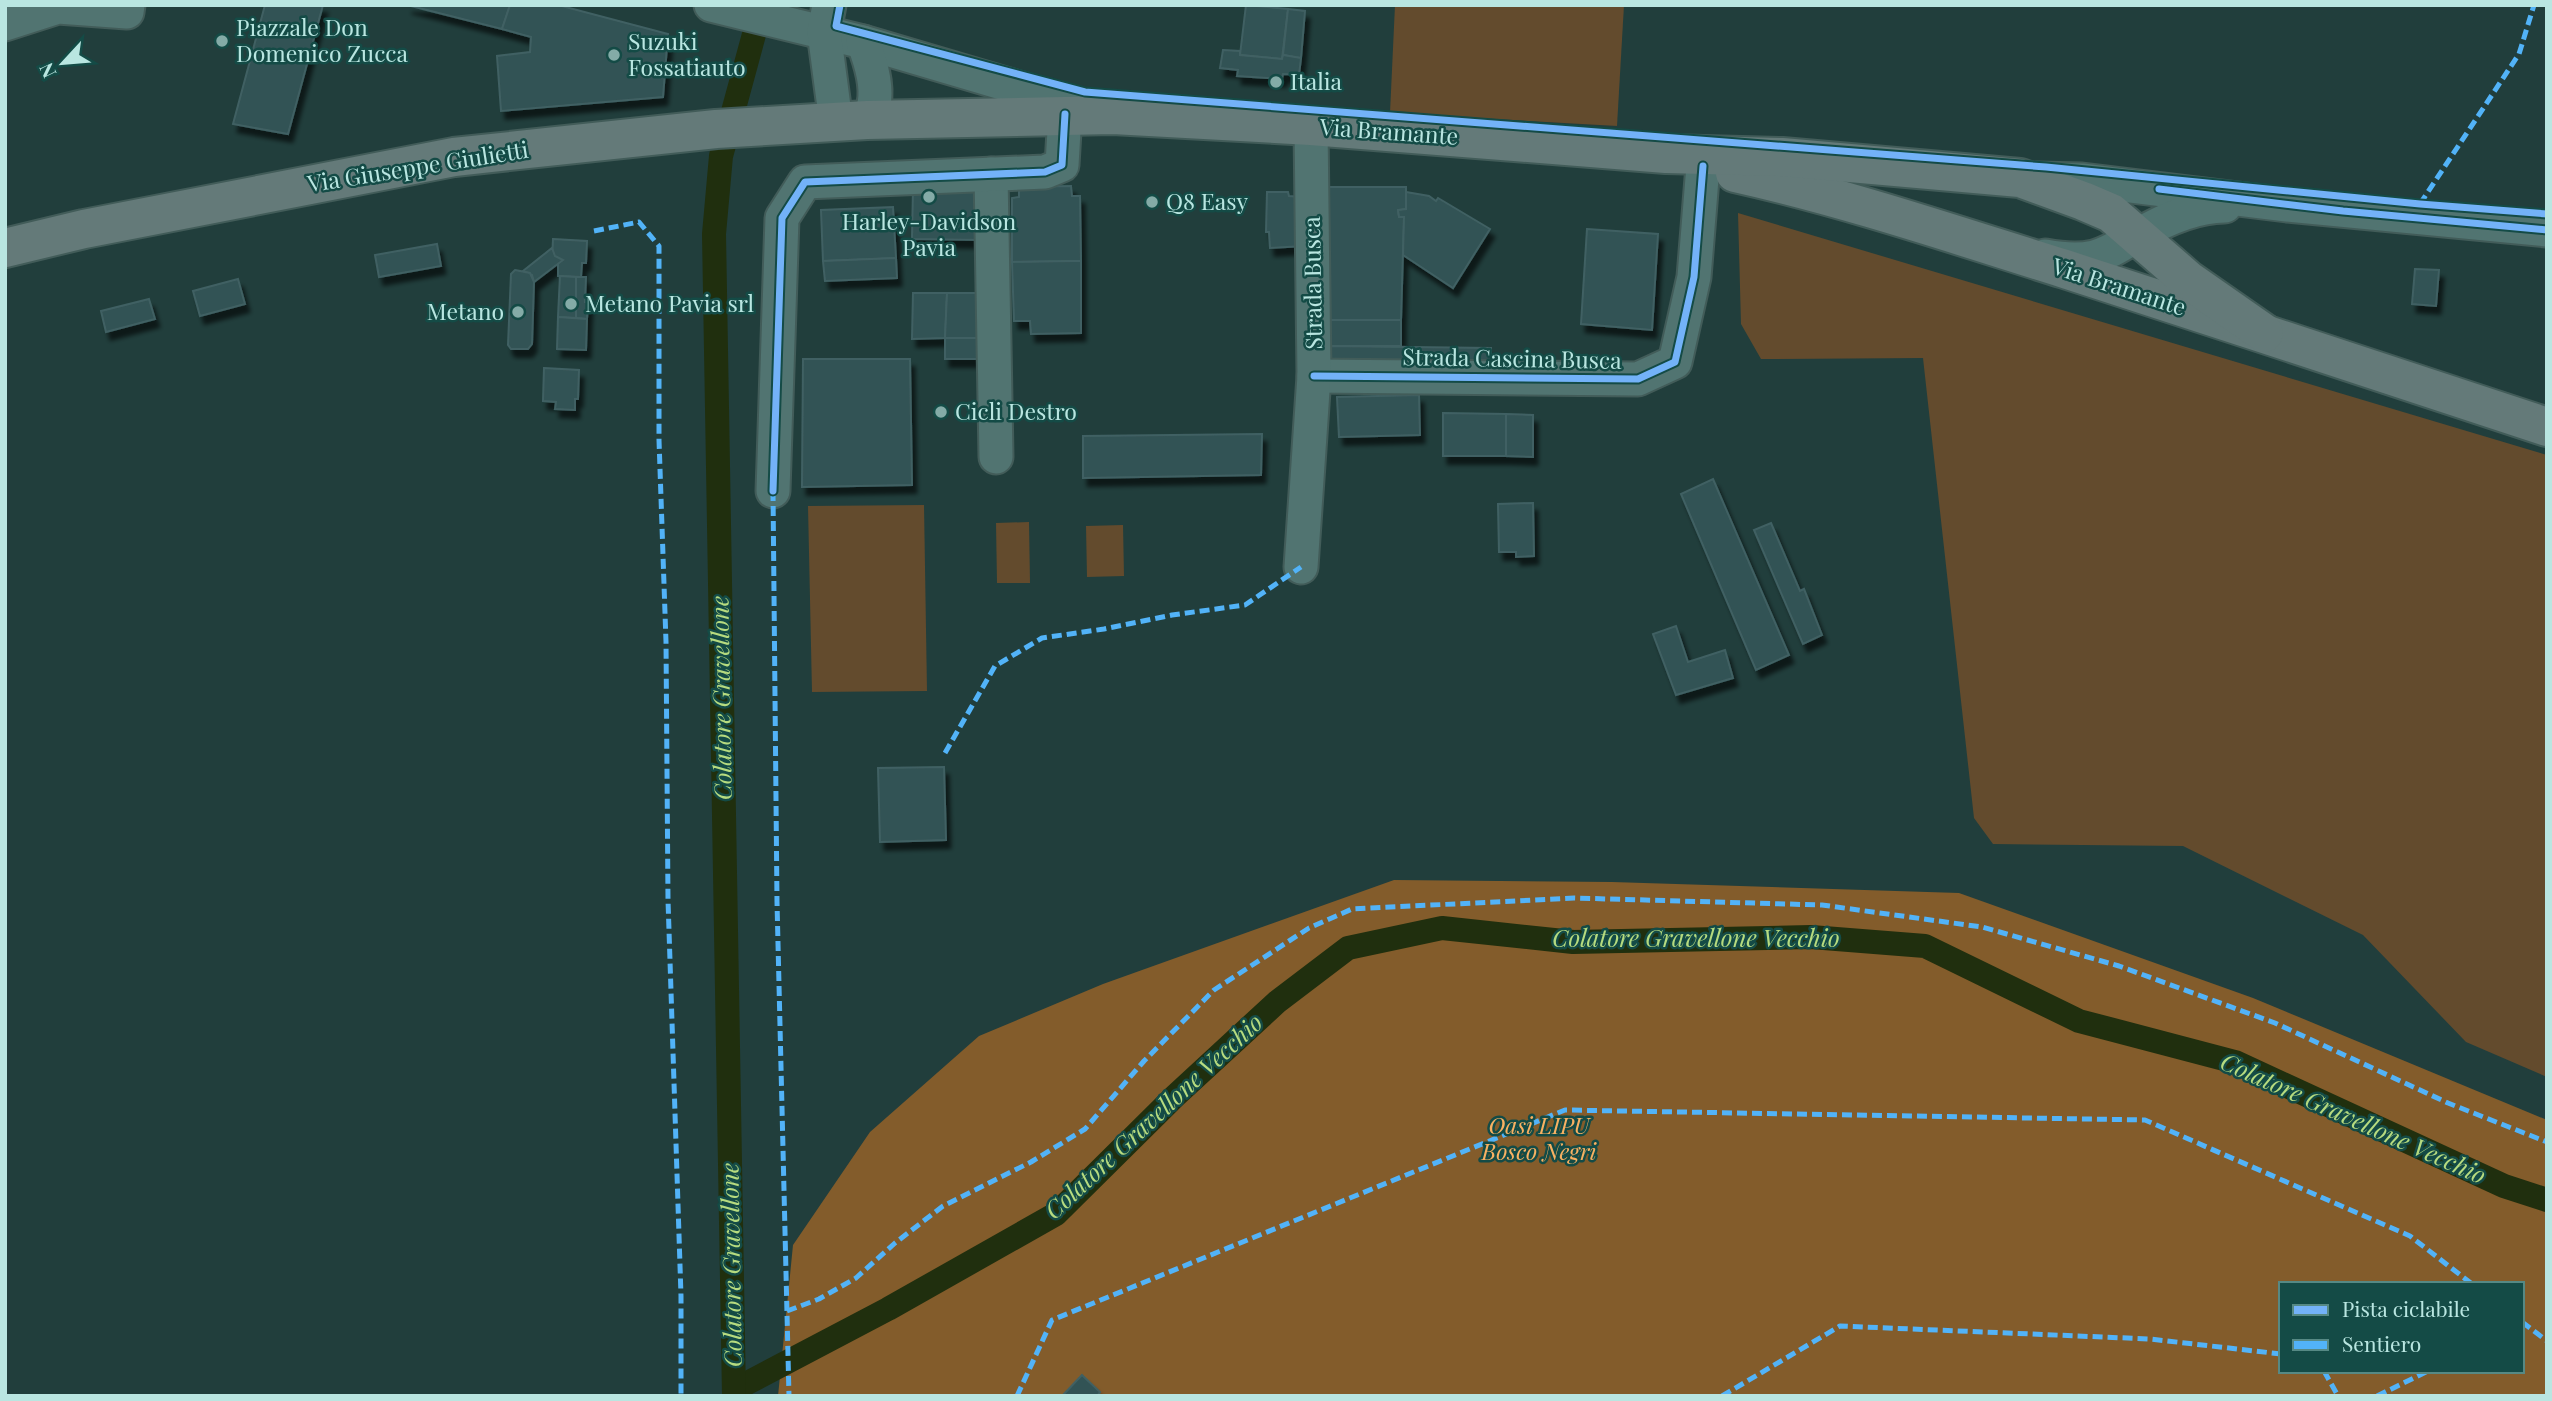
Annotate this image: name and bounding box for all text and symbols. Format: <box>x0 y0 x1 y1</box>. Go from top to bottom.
place label: Piazzale Don Domenico Zucca <box>236 11 408 68</box>
place label: Suzuki Fossatiauto <box>628 25 746 82</box>
north arrow <box>28 28 98 98</box>
marker: Piazzale Don Domenico Zucca <box>214 33 230 49</box>
marker: Suzuki Fossatiauto <box>606 47 622 63</box>
text: N <box>32 59 62 83</box>
place label: Italia <box>1290 65 1343 96</box>
marker: Italia <box>1268 74 1284 90</box>
street label: Via Bramante <box>1318 110 1459 151</box>
street label: Via Giuseppe Giulietti <box>304 133 531 198</box>
place label: Q8 Easy <box>1166 185 1248 216</box>
marker: Harley-Davidson Pavia <box>921 189 937 205</box>
marker: Q8 Easy <box>1144 194 1160 210</box>
place label: Harley-Davidson Pavia <box>842 205 1017 262</box>
street label: Strada Busca <box>1295 216 1328 350</box>
street label: Via Bramante <box>2048 249 2190 322</box>
place label: Metano Pavia srl <box>585 287 754 318</box>
place label: Metano <box>427 295 504 326</box>
marker: Metano Pavia srl <box>563 296 579 312</box>
marker: Metano <box>510 304 526 320</box>
street label: Strada Cascina Busca <box>1402 340 1622 375</box>
place label: Cicli Destro <box>955 395 1077 426</box>
marker: Cicli Destro <box>933 404 949 420</box>
water label: Colatore Gravellone <box>702 596 738 801</box>
water label: Colatore Gravellone Vecchio <box>1552 921 1840 953</box>
water label: Colatore Gravellone Vecchio <box>1037 1006 1269 1225</box>
water label: Colatore Gravellone Vecchio <box>2216 1044 2492 1190</box>
park label: Oasi LIPU Bosco Negri <box>1481 1109 1597 1166</box>
water label: Colatore Gravellone <box>712 1163 748 1368</box>
legend <box>2279 1282 2524 1373</box>
text: Pista ciclabile <box>2342 1294 2470 1322</box>
text: Sentiero <box>2342 1329 2421 1357</box>

